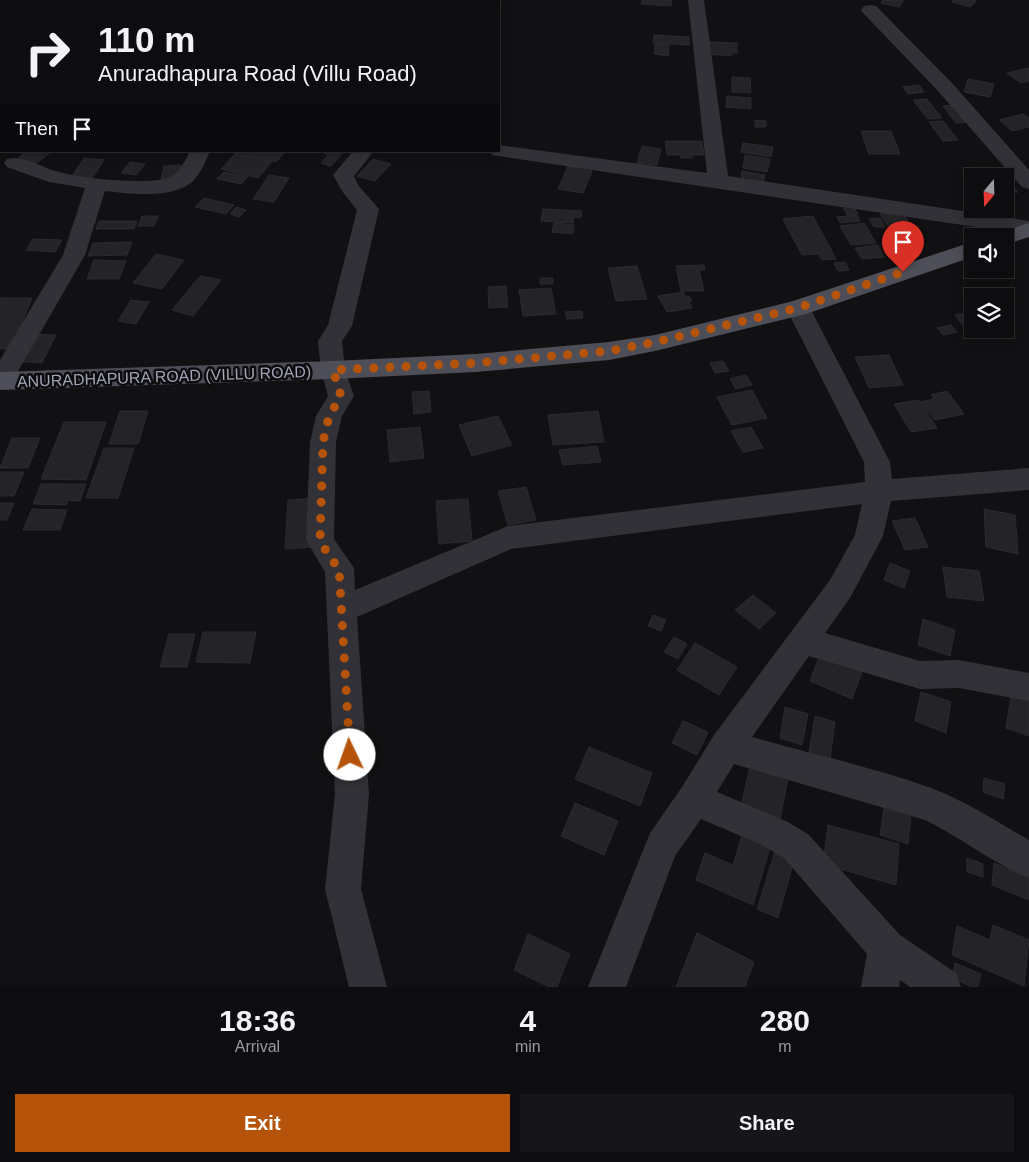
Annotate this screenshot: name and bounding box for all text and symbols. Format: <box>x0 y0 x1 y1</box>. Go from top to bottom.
icon: right <box>15 20 80 85</box>
text: 110 m <box>98 20 195 59</box>
text: Anuradhapura Road (Villu Road) <box>98 61 417 86</box>
icon: arrive <box>68 115 96 143</box>
text: Then <box>15 118 58 139</box>
north arrow <box>964 168 1014 218</box>
map controls <box>964 168 1014 338</box>
pin <box>882 221 924 272</box>
icon: arrive <box>889 228 917 256</box>
button: sound <box>964 228 1014 278</box>
button: layers <box>964 288 1014 338</box>
street label: ANURADHAPURA ROAD (VILLU ROAD) <box>17 363 311 390</box>
position arrow <box>323 728 375 780</box>
text: 18:36 <box>219 1004 296 1037</box>
text: 4 <box>519 1004 536 1037</box>
text: 280 <box>760 1004 810 1037</box>
text: Arrival <box>235 1038 280 1055</box>
text: min <box>515 1038 541 1055</box>
text: m <box>778 1038 791 1055</box>
button: Exit <box>15 1094 510 1152</box>
button: Share <box>520 1094 1014 1152</box>

